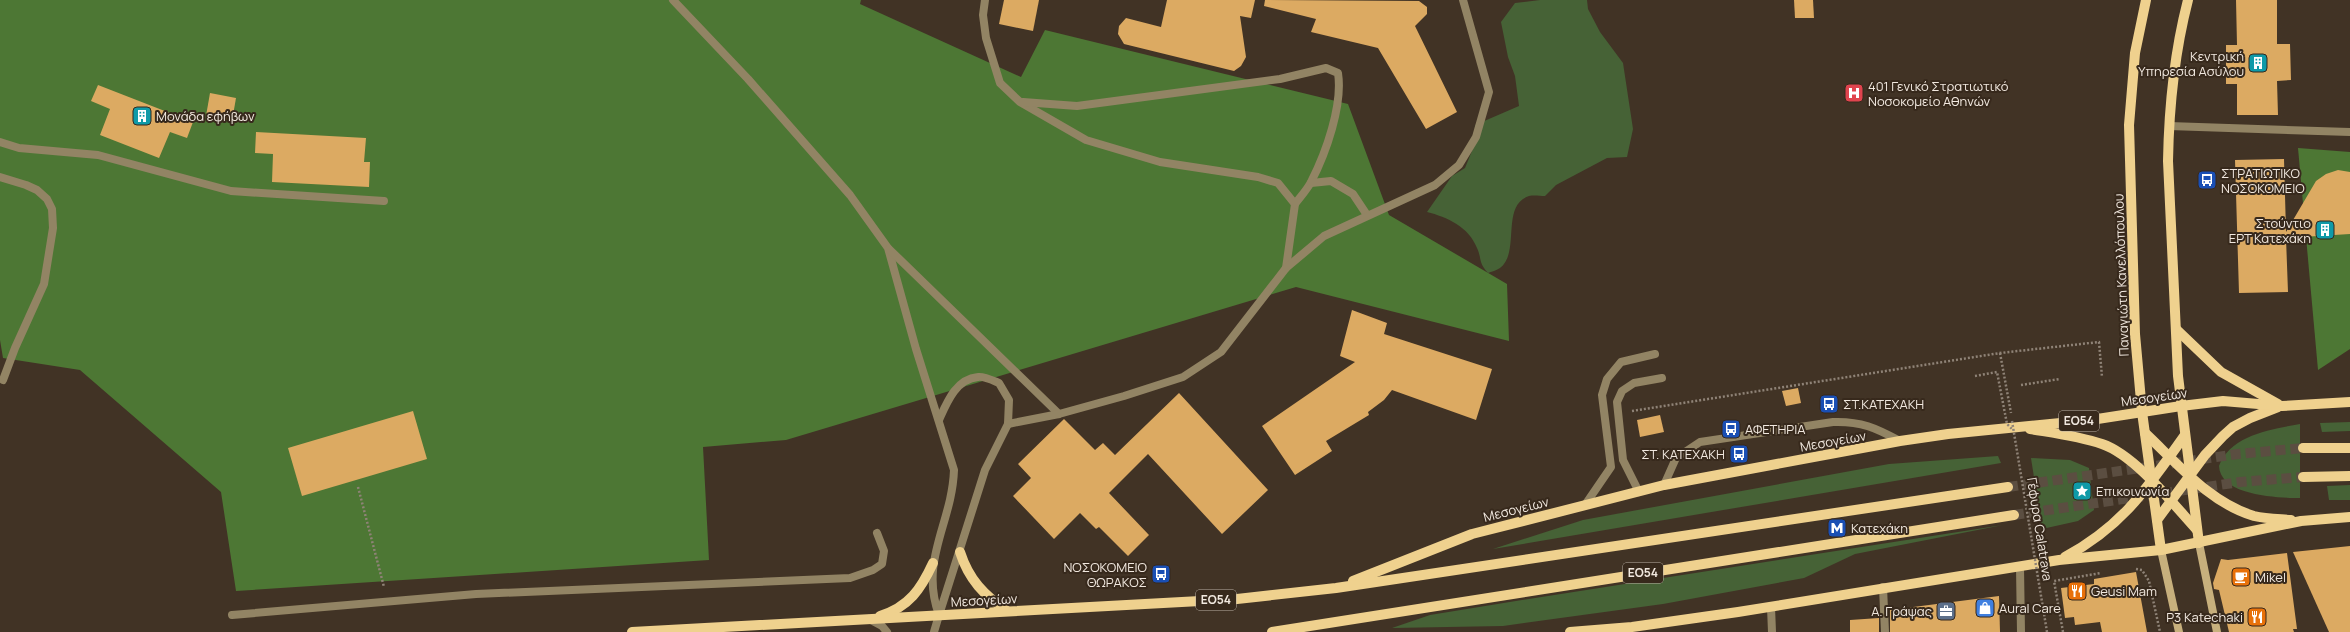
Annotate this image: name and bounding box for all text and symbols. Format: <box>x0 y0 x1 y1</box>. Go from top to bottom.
place label: Κεντρική Υπηρεσία Ασύλου <box>2138 47 2244 80</box>
building icon: Κεντρική Υπηρεσία Ασύλου <box>2247 52 2269 74</box>
place label: 401 Γενικό Στρατιωτικό Νοσοκομείο Αθηνών <box>1868 77 2009 110</box>
hospital icon: 401 Γενικό Στρατιωτικό Νοσοκομείο Αθηνών <box>1843 82 1865 104</box>
building icon: Μονάδα εφήβων <box>131 105 153 127</box>
place label: Μονάδα εφήβων <box>156 107 255 125</box>
place label: ΣΤΡΑΤΙΩΤΙΚΟ ΝΟΣΟΚΟΜΕΙΟ <box>2221 164 2305 197</box>
bus stop icon: ΣΤΡΑΤΙΩΤΙΚΟ ΝΟΣΟΚΟΜΕΙΟ <box>2196 169 2218 191</box>
street label: Παναγιώτη Κανελλόπουλου <box>2109 193 2133 357</box>
place label: Στούντιο ΕΡΤ Κατεχάκη <box>2229 214 2311 247</box>
building icon: Στούντιο ΕΡΤ Κατεχάκη <box>2314 219 2336 241</box>
street label: Μεσογείων <box>2120 383 2189 411</box>
bus stop icon: ΣΤ.ΚΑΤΕΧΑΚΗ <box>1818 393 1840 415</box>
place label: ΣΤ.ΚΑΤΕΧΑΚΗ <box>1843 395 1924 413</box>
road number: ΕΟ54 <box>2059 411 2099 431</box>
bus stop icon: ΑΦΕΤΗΡΙΑ <box>1720 418 1742 440</box>
place label: ΑΦΕΤΗΡΙΑ <box>1745 420 1805 438</box>
street label: Μεσογείων <box>1799 426 1868 456</box>
bus stop icon: ΣΤ. ΚΑΤΕΧΑΚΗ <box>1728 443 1750 465</box>
place label: ΣΤ. ΚΑΤΕΧΑΚΗ <box>1641 445 1725 463</box>
street label: Γέφυρα Calatrava <box>2023 476 2057 582</box>
place icon: Επικοινωνία <box>2071 480 2093 502</box>
place label: Επικοινωνία <box>2096 482 2170 500</box>
street label: Μεσογείων <box>1481 492 1551 526</box>
metro station icon: Κατεχάκη <box>1826 517 1848 539</box>
place label: Κατεχάκη <box>1851 519 1908 537</box>
place label: ΝΟΣΟΚΟΜΕΙΟ ΘΩΡΑΚΟΣ <box>1063 558 1148 591</box>
bus stop icon: ΝΟΣΟΚΟΜΕΙΟ ΘΩΡΑΚΟΣ <box>1150 563 1172 585</box>
road number: ΕΟ54 <box>1623 563 1663 583</box>
cafe icon: Mikel <box>2230 566 2252 588</box>
place label: Mikel <box>2255 568 2286 586</box>
restaurant icon: Geusi Mam <box>2066 580 2088 602</box>
place label: Geusi Mam <box>2091 582 2157 600</box>
street label: Μεσογείων <box>950 589 1018 611</box>
road number: ΕΟ54 <box>1196 590 1236 610</box>
shop icon: Aural Care <box>1974 597 1996 619</box>
place label: Aural Care <box>1999 599 2061 617</box>
office icon: Α. Γράψας <box>1935 600 1957 622</box>
place label: Α. Γράψας <box>1871 602 1932 620</box>
restaurant icon: P3 Katechaki <box>2246 606 2268 628</box>
place label: P3 Katechaki <box>2166 608 2243 626</box>

